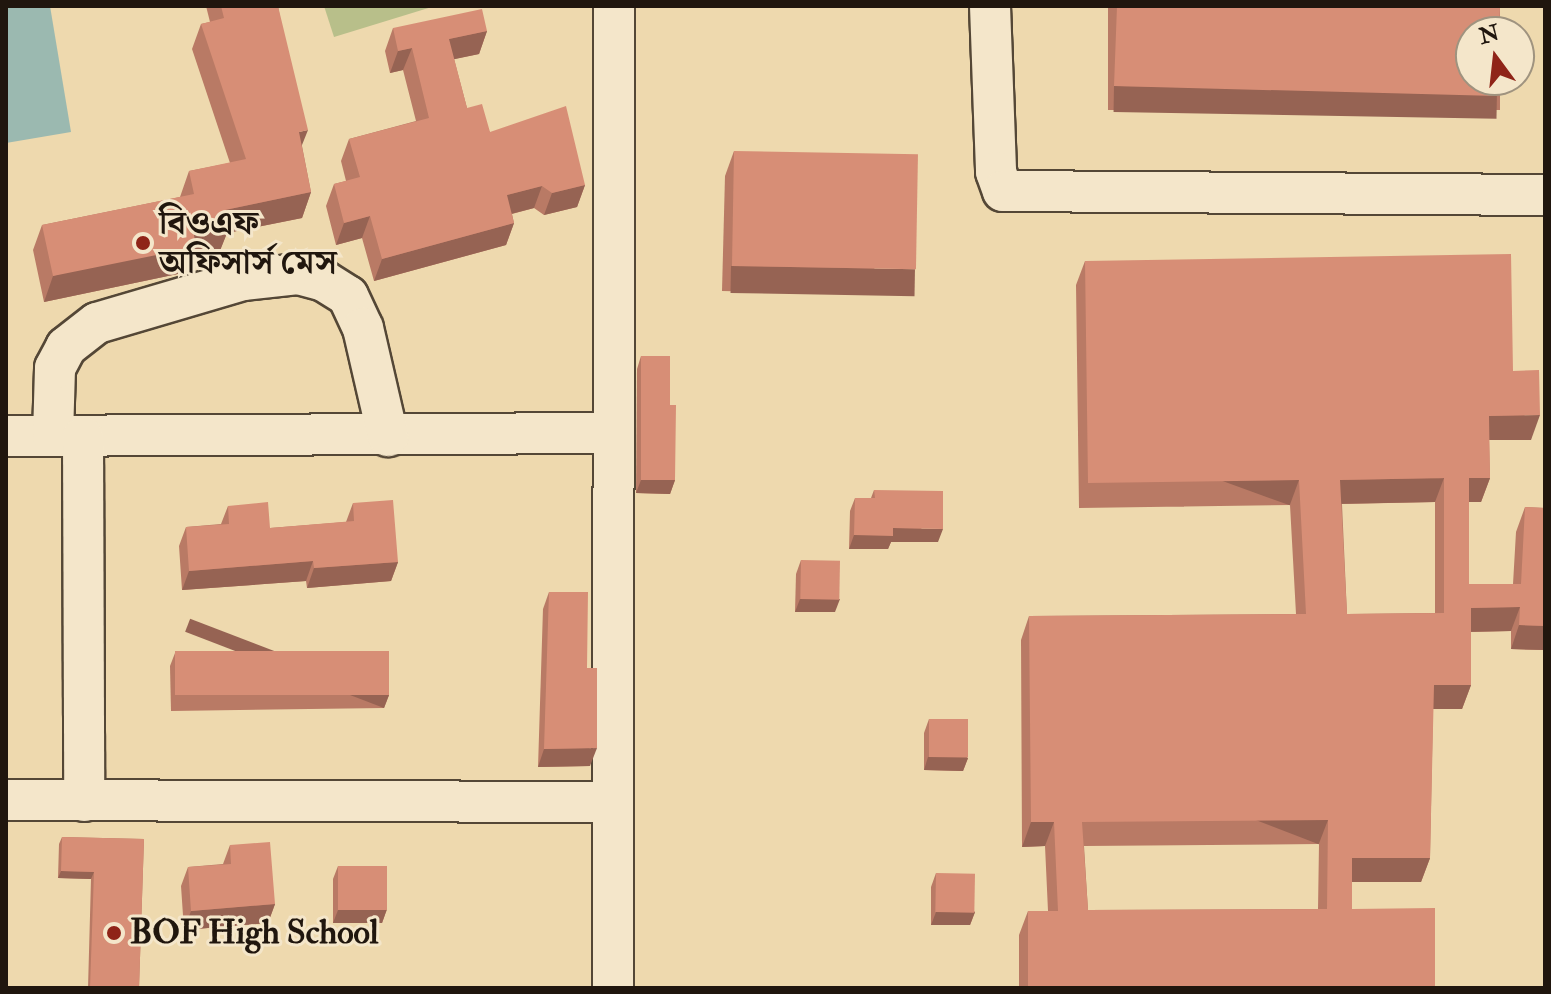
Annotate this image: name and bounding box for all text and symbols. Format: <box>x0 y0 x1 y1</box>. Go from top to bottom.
north arrow <box>1455 16 1535 96</box>
text: N <box>1476 19 1502 51</box>
place label: বিওএফ অফিসার্স মেস <box>159 203 337 282</box>
marker: বিওএফ অফিসার্স মেস <box>134 234 152 252</box>
place label: BOF High School <box>130 913 378 953</box>
marker: BOF High School <box>105 924 123 942</box>

